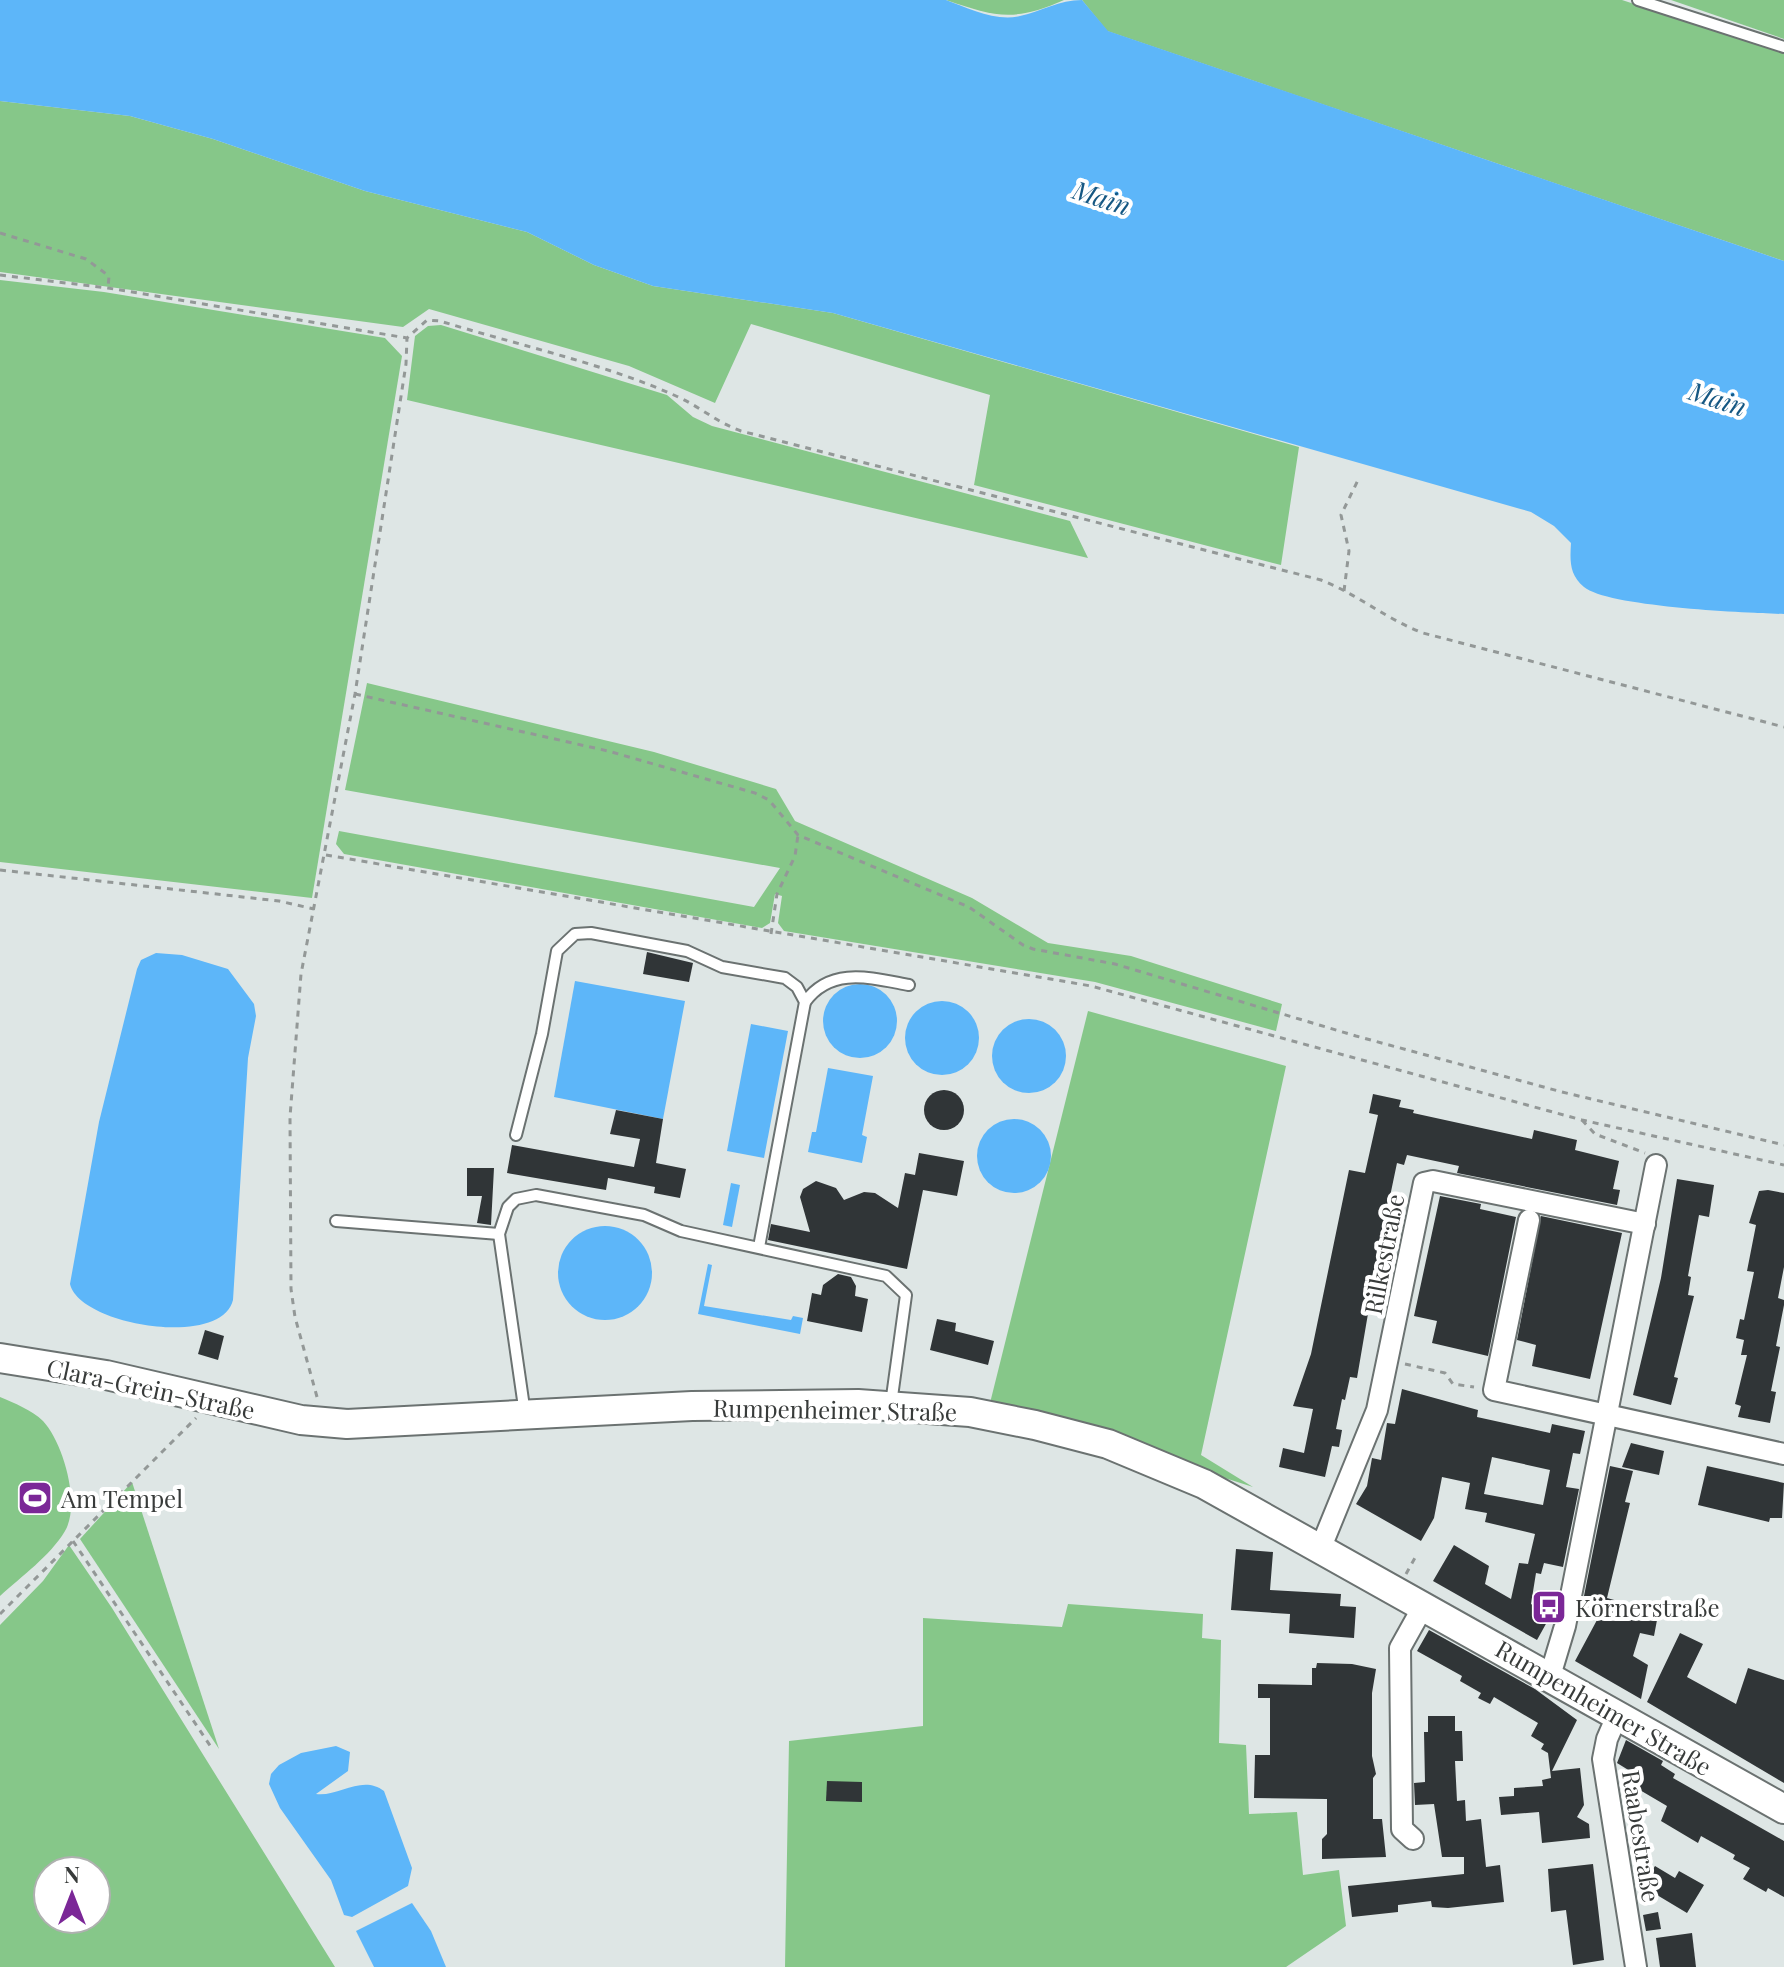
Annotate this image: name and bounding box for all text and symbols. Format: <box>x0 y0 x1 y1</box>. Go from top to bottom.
water label: Main <box>1068 171 1135 223</box>
water label: Main <box>1684 372 1751 424</box>
street label: Rilkestraße <box>1356 1191 1410 1317</box>
street label: Clara-Grein-Straße <box>44 1350 258 1426</box>
street label: Rumpenheimer Straße <box>713 1391 957 1427</box>
sports icon: Am Tempel <box>16 1479 54 1517</box>
place label: Am Tempel <box>60 1482 183 1514</box>
bus stop icon: Körnerstraße <box>1530 1588 1568 1626</box>
place label: Körnerstraße <box>1575 1591 1720 1623</box>
street label: Rumpenheimer Straße <box>1490 1632 1718 1782</box>
street label: Raabestraße <box>1616 1768 1668 1904</box>
north arrow <box>32 1855 112 1935</box>
text: N <box>64 1859 80 1889</box>

